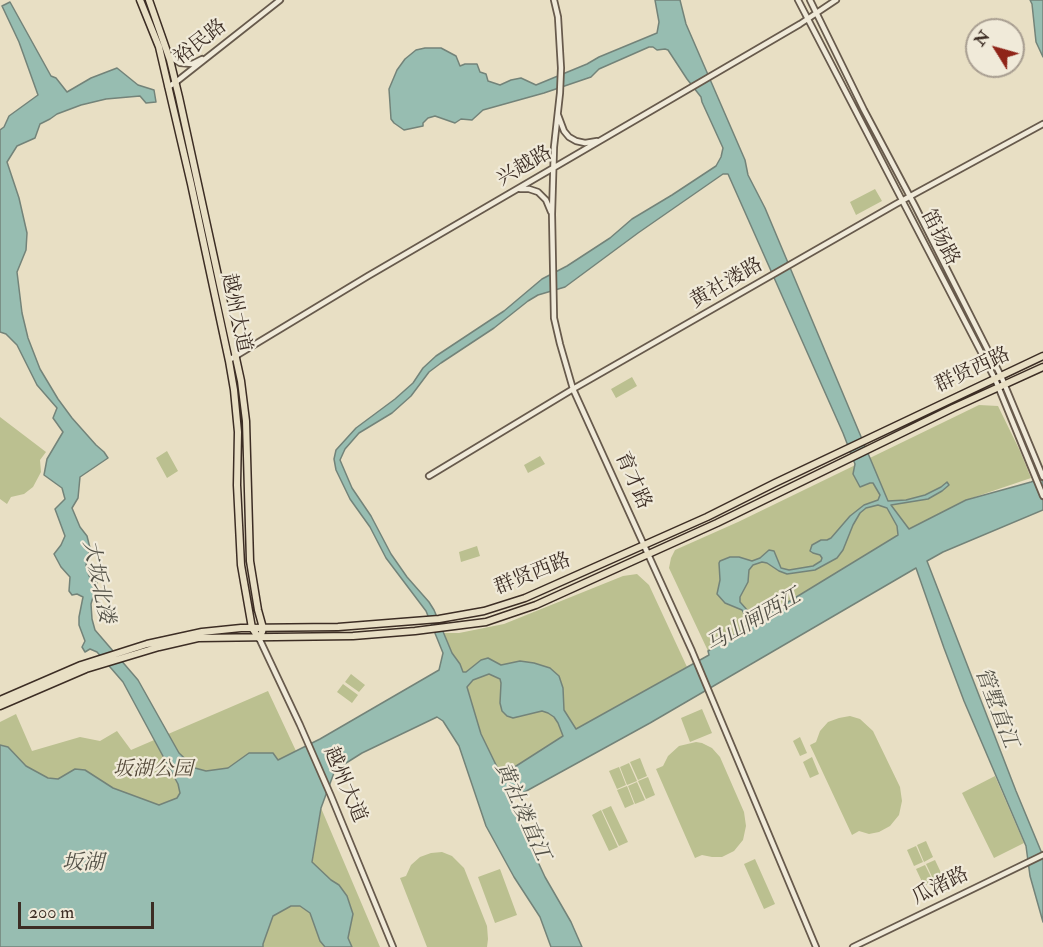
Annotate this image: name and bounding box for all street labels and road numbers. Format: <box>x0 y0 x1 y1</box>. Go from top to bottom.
street label: 裕民路 <box>170 15 232 71</box>
street label: 兴越路 <box>493 142 557 192</box>
street label: 笛扬路 <box>915 206 963 270</box>
street label: 黄社溇路 <box>686 254 768 314</box>
street label: 越州大道 <box>215 271 255 355</box>
street label: 群贤西路 <box>932 343 1014 399</box>
street label: 育才路 <box>609 449 655 513</box>
street label: 群贤西路 <box>491 549 575 601</box>
street label: 越州大道 <box>317 743 371 827</box>
street label: 瓜渚路 <box>909 863 973 911</box>

